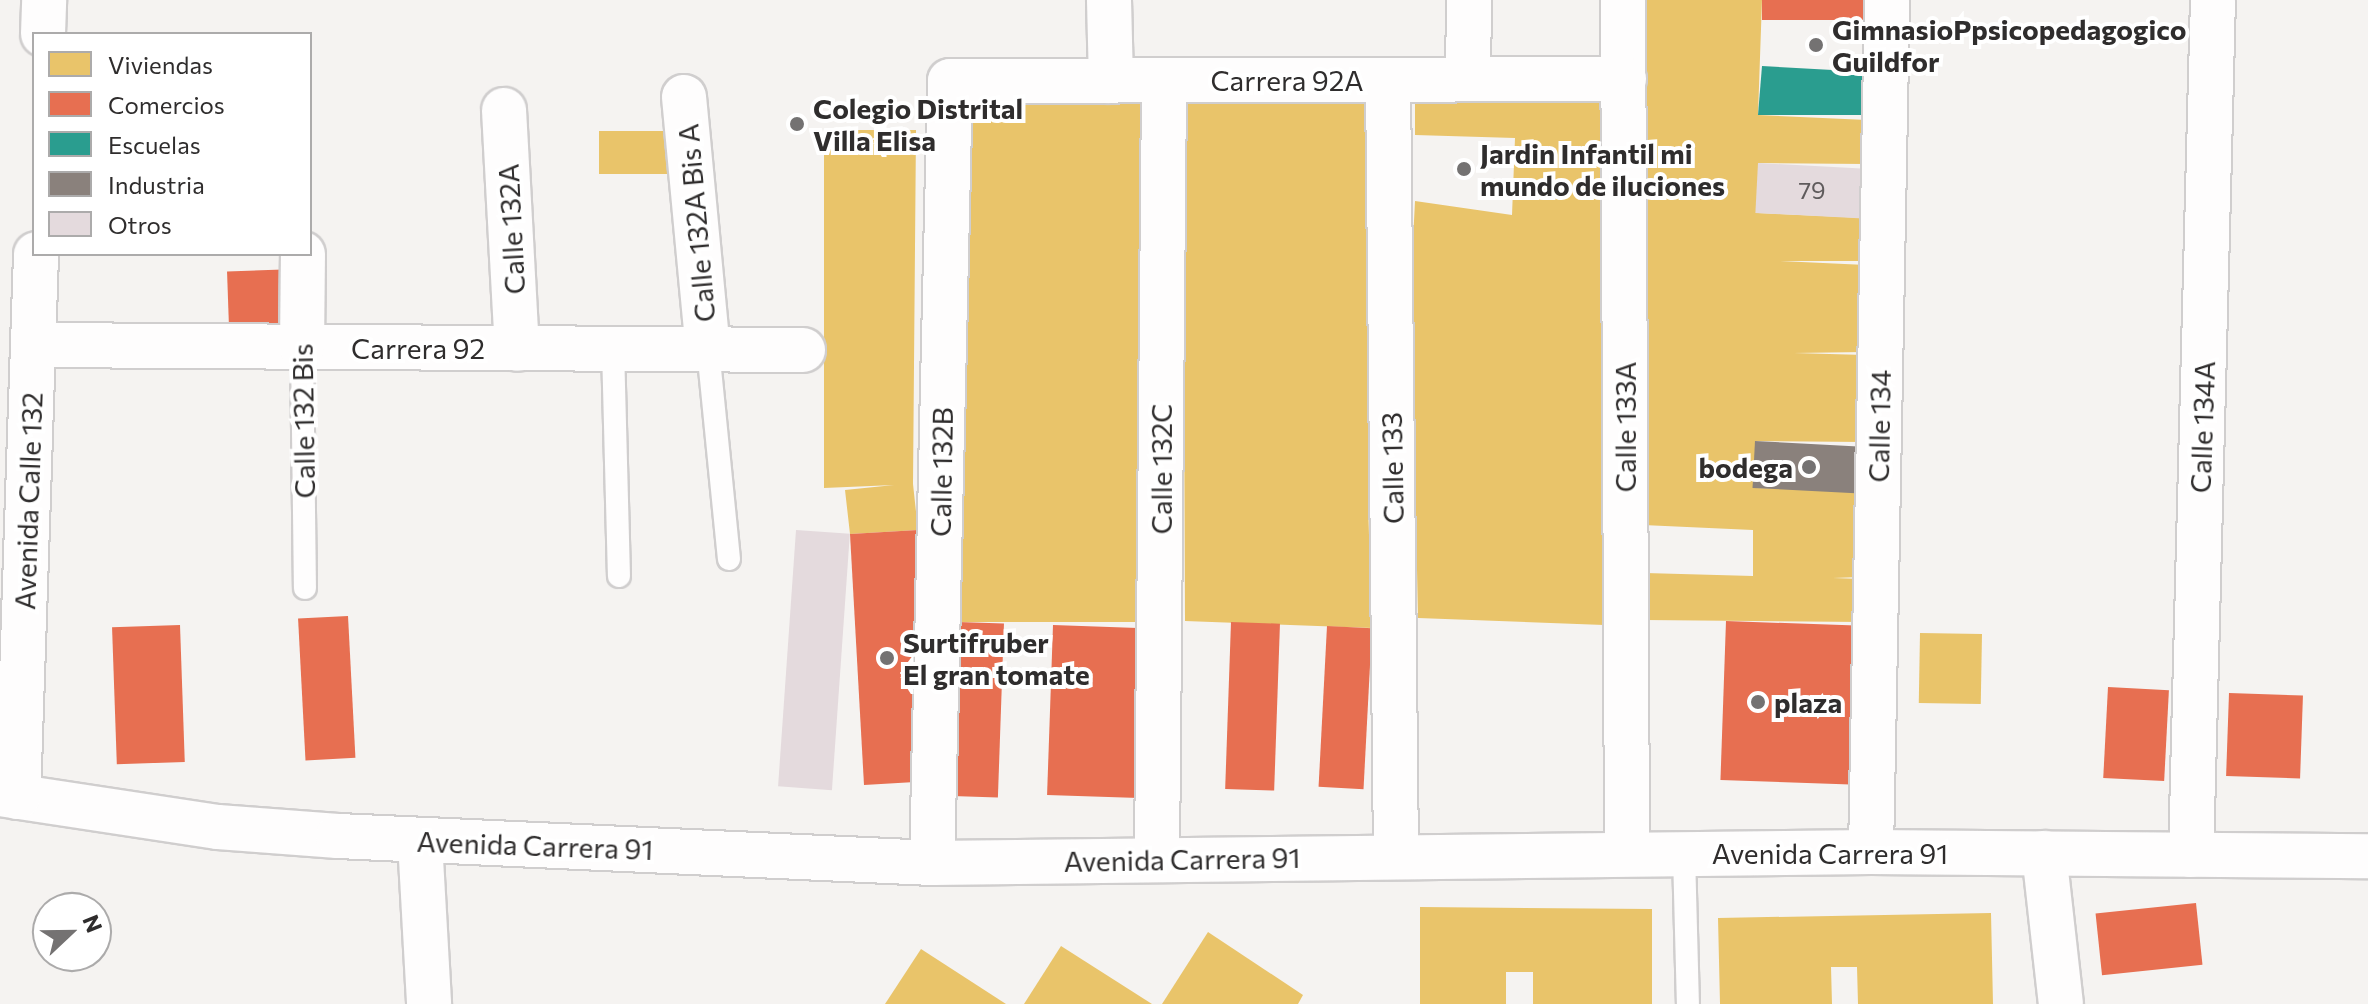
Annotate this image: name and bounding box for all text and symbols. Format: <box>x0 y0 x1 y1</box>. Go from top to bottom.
place label: GimnasioPpsicopedagogico Guildfor <box>1832 12 2187 78</box>
legend <box>32 32 312 256</box>
marker: GimnasioPpsicopedagogico Guildfor <box>1807 36 1825 54</box>
text: Viviendas <box>108 50 213 79</box>
street label: Carrera 92A <box>1210 63 1364 97</box>
text: Comercios <box>108 90 225 119</box>
place label: Colegio Distrital Villa Elisa <box>813 91 1023 157</box>
marker: Colegio Distrital Villa Elisa <box>788 115 806 133</box>
street label: Calle 132A Bis A <box>671 122 721 324</box>
text: Escuelas <box>108 130 201 159</box>
place label: Jardin Infantil mi mundo de iluciones <box>1480 136 1725 202</box>
marker: Jardin Infantil mi mundo de iluciones <box>1455 160 1473 178</box>
street label: Calle 132A <box>491 163 531 295</box>
text: Industria <box>108 170 205 199</box>
house number: 79 <box>1798 176 1826 204</box>
text: Otros <box>108 210 172 239</box>
street label: Carrera 92 <box>351 331 485 365</box>
street label: Calle 132 Bis <box>285 343 321 499</box>
street label: Calle 134A <box>2183 360 2221 494</box>
street label: Calle 133A <box>1608 362 1642 492</box>
street label: Calle 134 <box>1861 369 1897 483</box>
street label: Avenida Calle 132 <box>7 392 49 610</box>
street label: Calle 132C <box>1144 404 1178 534</box>
street label: Calle 132B <box>923 407 959 537</box>
street label: Calle 133 <box>1374 412 1410 524</box>
place label: bodega <box>1699 450 1793 484</box>
marker: bodega <box>1800 458 1818 476</box>
place label: Surtifruber El gran tomate <box>903 625 1090 691</box>
marker: Surtifruber El gran tomate <box>878 649 896 667</box>
place label: plaza <box>1774 685 1842 719</box>
marker: plaza <box>1749 693 1767 711</box>
street label: Avenida Carrera 91 <box>416 824 654 866</box>
street label: Avenida Carrera 91 <box>1712 836 1948 870</box>
street label: Avenida Carrera 91 <box>1063 840 1301 878</box>
north arrow <box>32 892 112 972</box>
text: N <box>77 911 108 936</box>

